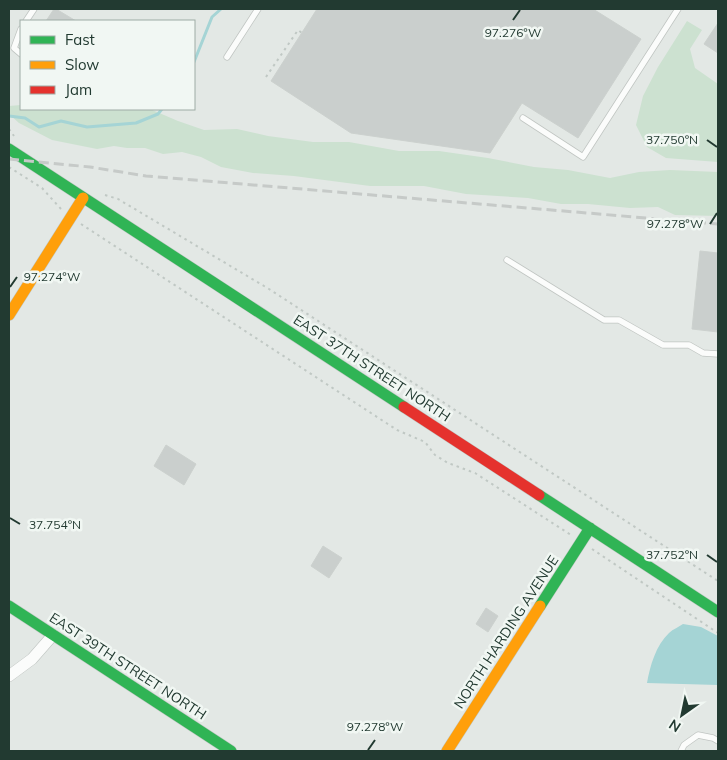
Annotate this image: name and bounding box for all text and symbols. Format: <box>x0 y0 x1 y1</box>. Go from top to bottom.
legend <box>20 20 195 110</box>
text: 97.276°W <box>485 25 541 40</box>
text: Fast <box>65 30 95 49</box>
text: Slow <box>65 55 99 74</box>
text: Jam <box>65 80 92 99</box>
text: 37.750°N <box>646 132 698 147</box>
text: 97.278°W <box>647 216 703 231</box>
text: 97.274°W <box>24 269 80 284</box>
street label: EAST 37TH STREET NORTH <box>290 311 454 425</box>
text: 37.754°N <box>29 517 81 532</box>
text: 37.752°N <box>646 547 698 562</box>
street label: NORTH HARDING AVENUE <box>450 552 562 712</box>
street label: EAST 39TH STREET NORTH <box>46 609 210 723</box>
north arrow <box>657 690 707 740</box>
text: N <box>666 715 684 736</box>
text: 97.278°W <box>347 719 403 734</box>

